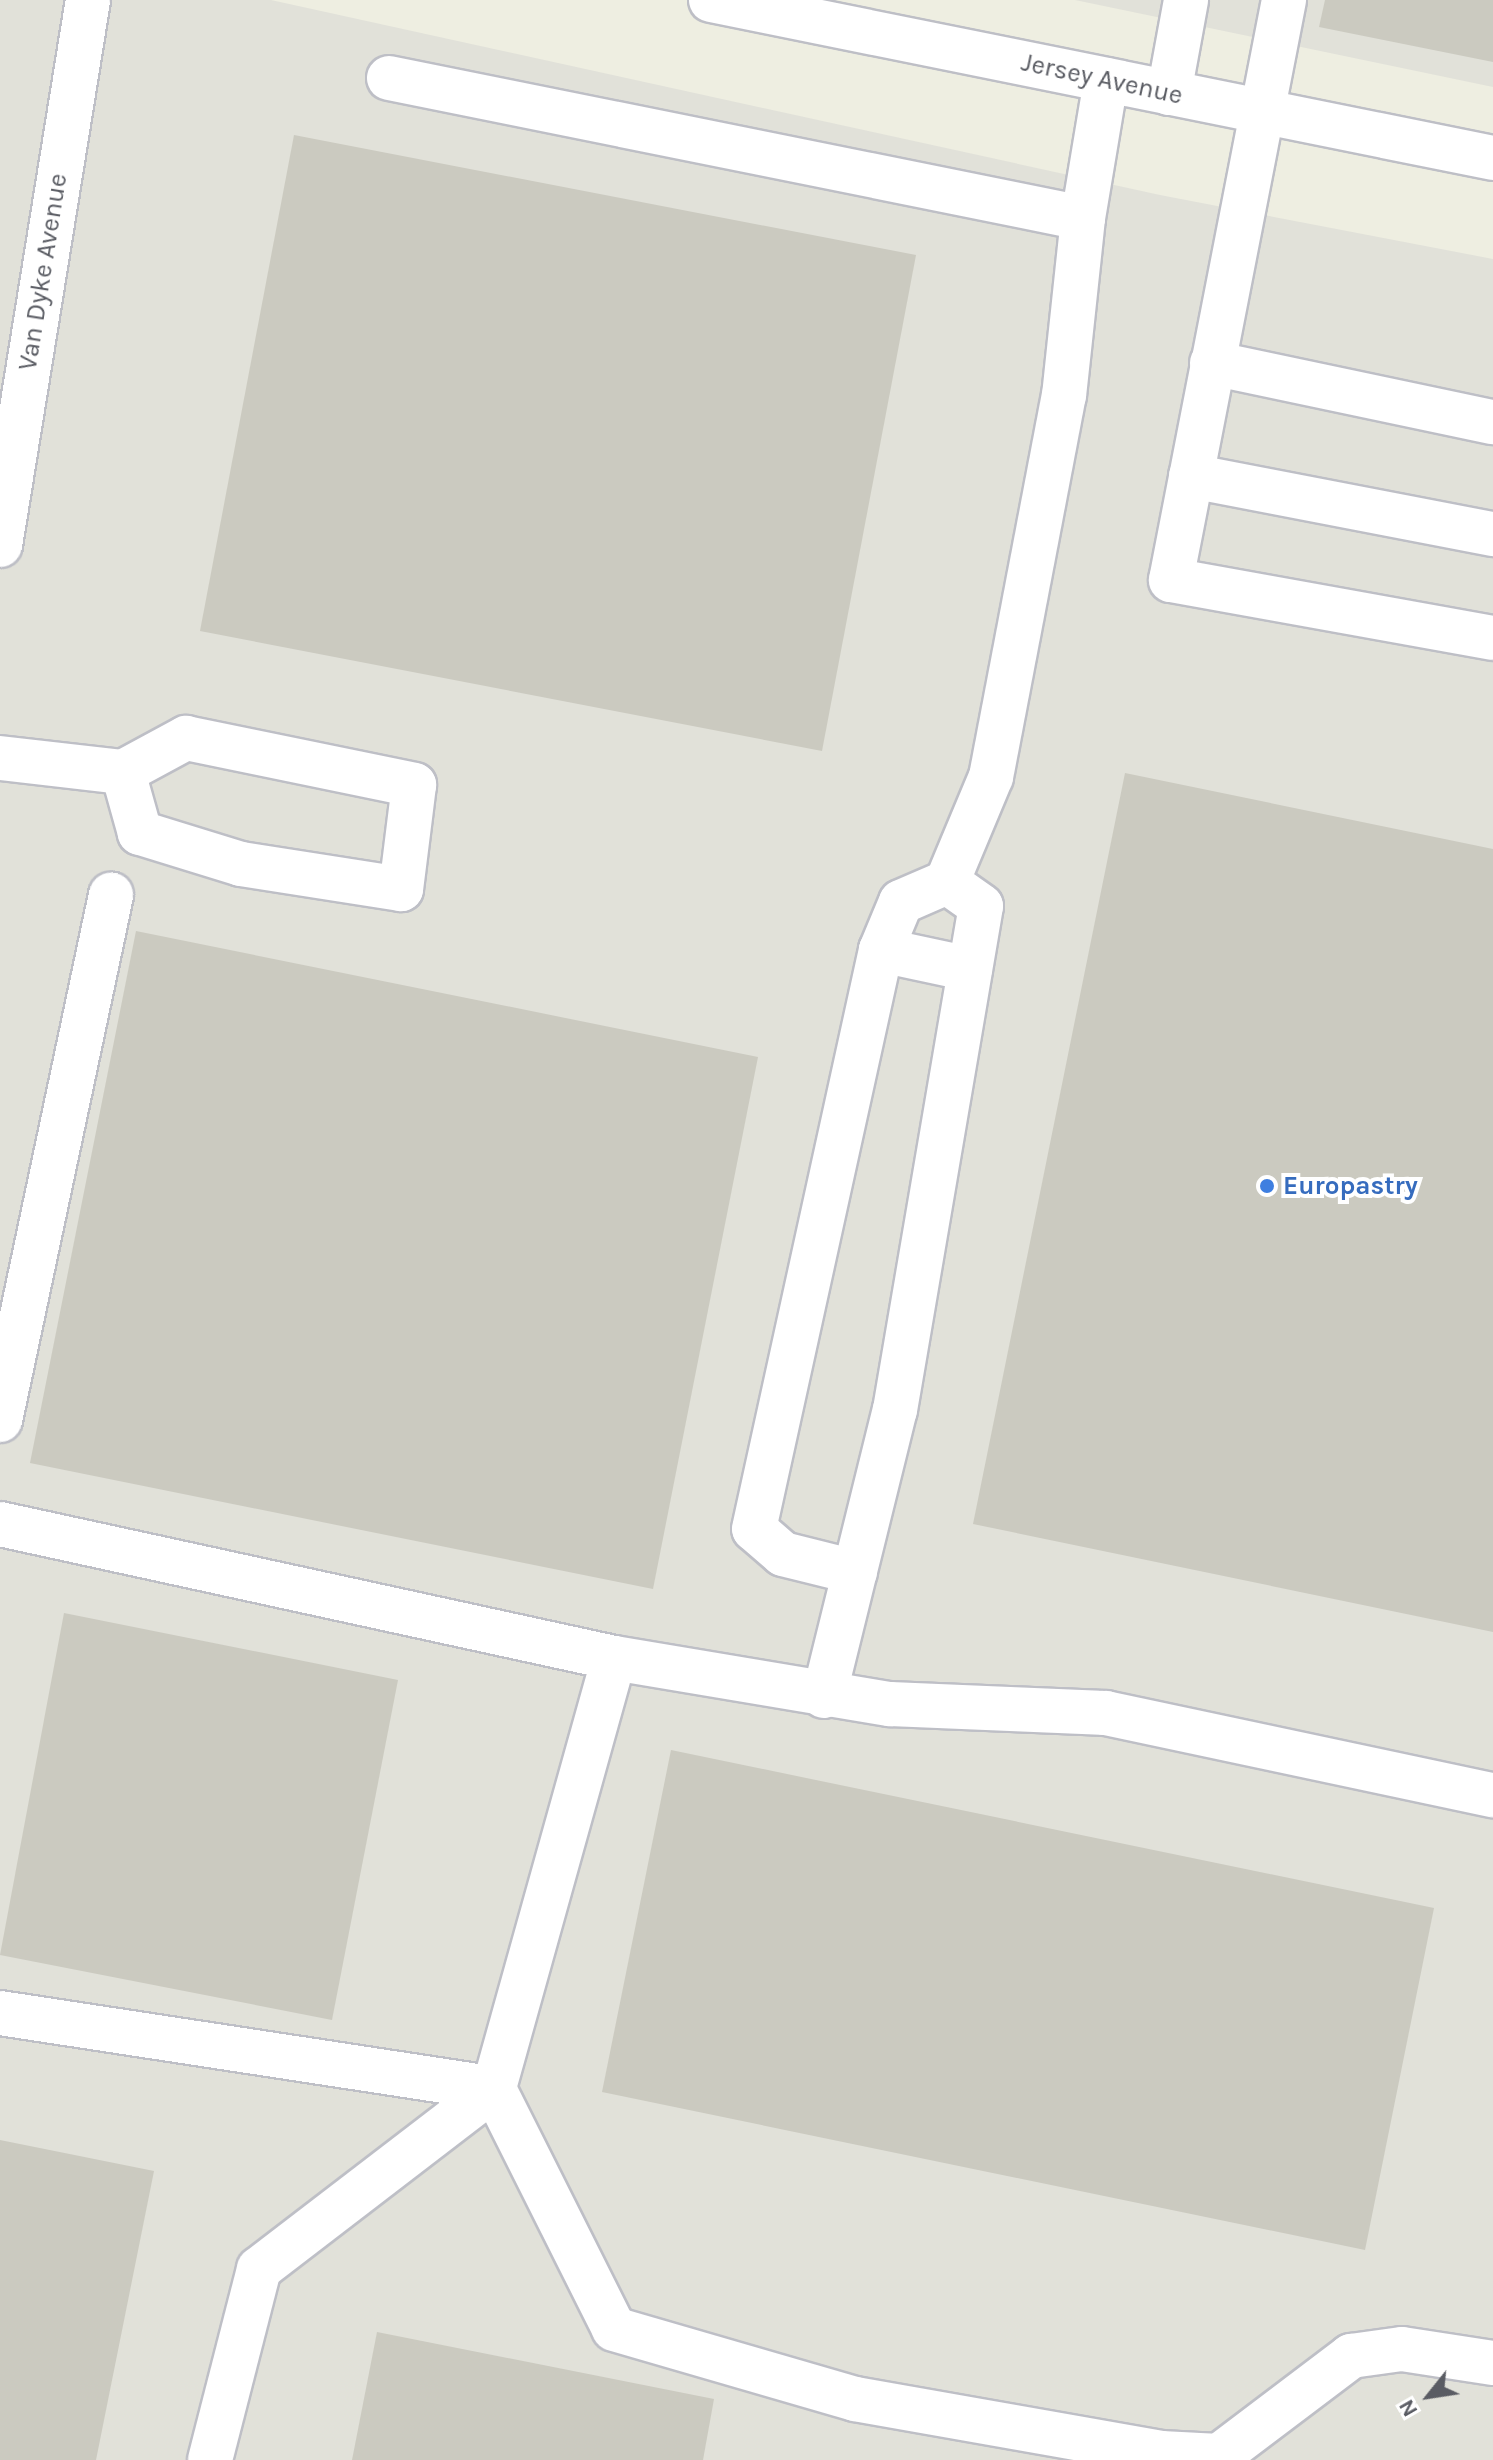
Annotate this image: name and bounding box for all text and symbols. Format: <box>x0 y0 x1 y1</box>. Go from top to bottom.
street label: Jersey Avenue <box>1019 47 1185 111</box>
street label: Van Dyke Avenue <box>12 171 74 373</box>
place label: Europastry <box>1283 1170 1418 1202</box>
marker: Europastry <box>1258 1177 1276 1195</box>
north arrow <box>1389 2356 1469 2436</box>
text: N <box>1393 2395 1423 2421</box>

